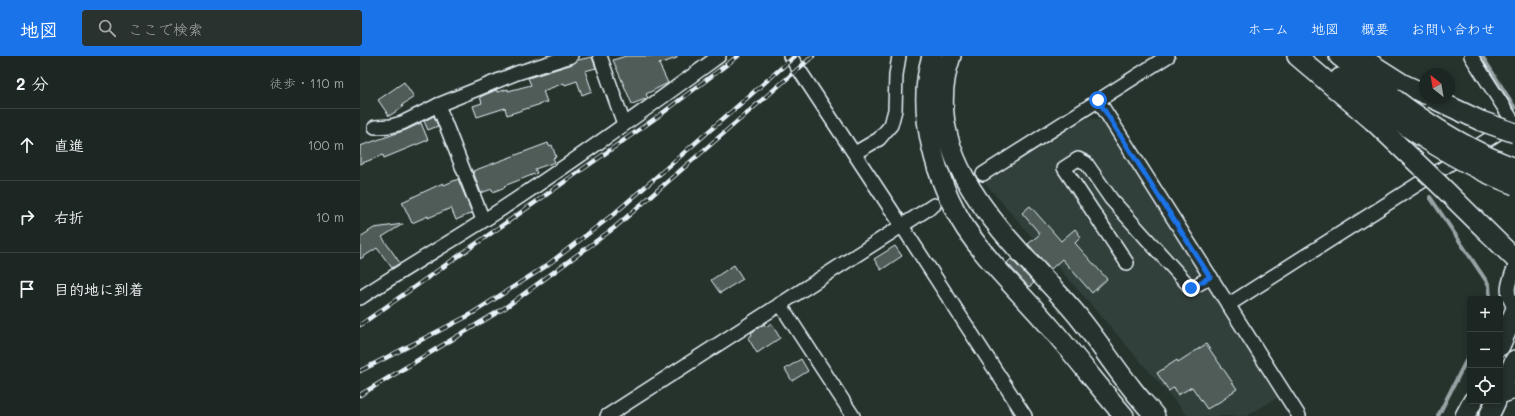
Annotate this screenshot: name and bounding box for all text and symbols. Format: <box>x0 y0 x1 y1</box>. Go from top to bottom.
search box <box>82 10 362 46</box>
text: 地図 <box>20 17 58 42</box>
icon: search <box>96 17 118 39</box>
text: ここで検索 <box>128 19 203 39</box>
text: ホーム <box>1248 19 1289 38</box>
text: 地図 <box>1311 19 1339 38</box>
text: 概要 <box>1361 19 1389 38</box>
text: お問い合わせ <box>1411 19 1495 38</box>
north arrow <box>1419 68 1455 104</box>
text: 2 分 <box>16 72 49 94</box>
text: 徒歩 · 110 m <box>270 74 344 91</box>
route start <box>1089 91 1107 109</box>
icon: ahead <box>16 134 38 156</box>
text: 直進 <box>54 135 84 155</box>
text: 100 m <box>308 136 344 153</box>
icon: right <box>16 206 38 228</box>
text: 右折 <box>54 207 84 227</box>
text: 10 m <box>316 208 344 225</box>
icon: arrive <box>16 278 38 300</box>
text: 目的地に到着 <box>54 279 144 299</box>
route end <box>1182 279 1200 297</box>
map controls <box>1467 296 1503 404</box>
button: + <box>1467 296 1503 332</box>
button: − <box>1467 332 1503 368</box>
button: locate <box>1467 368 1503 404</box>

